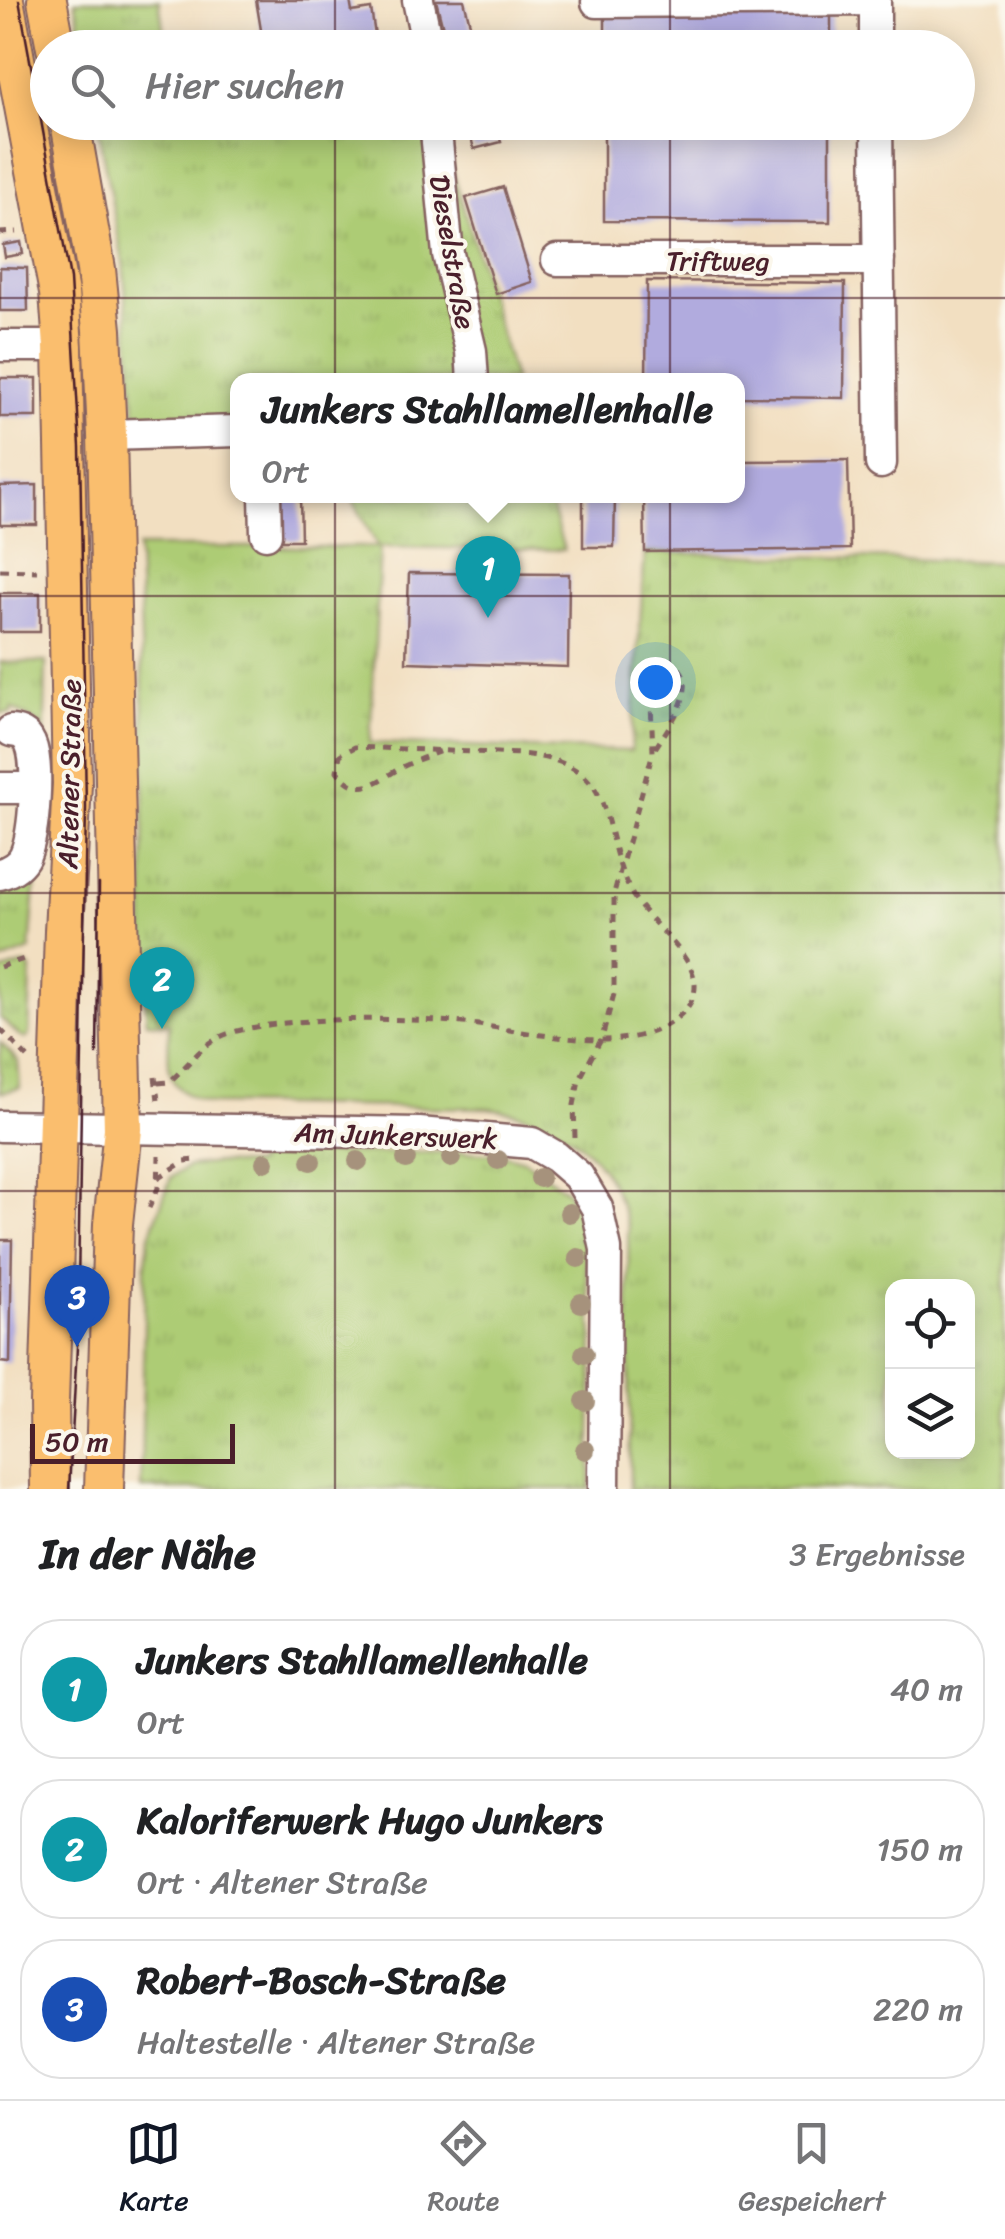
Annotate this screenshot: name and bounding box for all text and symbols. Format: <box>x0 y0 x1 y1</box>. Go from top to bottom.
search box <box>30 30 975 140</box>
text: Hier suchen <box>145 52 344 119</box>
icon: search <box>65 58 120 113</box>
street label: Dieselstraße <box>415 171 490 333</box>
street label: Triftweg <box>666 236 770 285</box>
popup <box>230 373 745 503</box>
text: Junkers Stahllamellenhalle <box>262 376 713 443</box>
text: Ort <box>262 443 310 500</box>
pin: 1 <box>456 536 520 618</box>
your location <box>630 657 681 708</box>
street label: Altener Straße <box>43 678 96 871</box>
pin: 2 <box>130 946 194 1029</box>
street label: Am Junkerswerk <box>293 1107 499 1164</box>
pin: 3 <box>44 1264 110 1347</box>
map controls <box>885 1279 975 1459</box>
button: locate <box>885 1279 975 1369</box>
button: layers <box>885 1369 975 1459</box>
text: 50 m <box>45 1417 109 1466</box>
scale bar <box>30 1419 235 1464</box>
text: In der Nähe <box>40 1517 256 1591</box>
text: 3 Ergebnisse <box>789 1526 965 1583</box>
text: Junkers Stahllamellenhalle <box>137 1627 588 1694</box>
text: 1 <box>68 1661 81 1718</box>
text: 40 m <box>890 1661 963 1718</box>
text: Ort <box>137 1694 185 1751</box>
text: Kaloriferwerk Hugo Junkers <box>137 1787 603 1854</box>
text: 2 <box>65 1821 84 1878</box>
text: 150 m <box>877 1821 963 1878</box>
text: Ort · Altener Straße <box>137 1854 428 1911</box>
text: Robert-Bosch-Straße <box>137 1947 506 2014</box>
text: 3 <box>66 1981 83 2038</box>
text: 220 m <box>873 1981 963 2038</box>
text: Haltestelle · Altener Straße <box>137 2014 535 2071</box>
tab: Karte <box>119 2116 189 2225</box>
tab: Route <box>427 2116 499 2225</box>
tab: Gespeichert <box>738 2116 886 2225</box>

